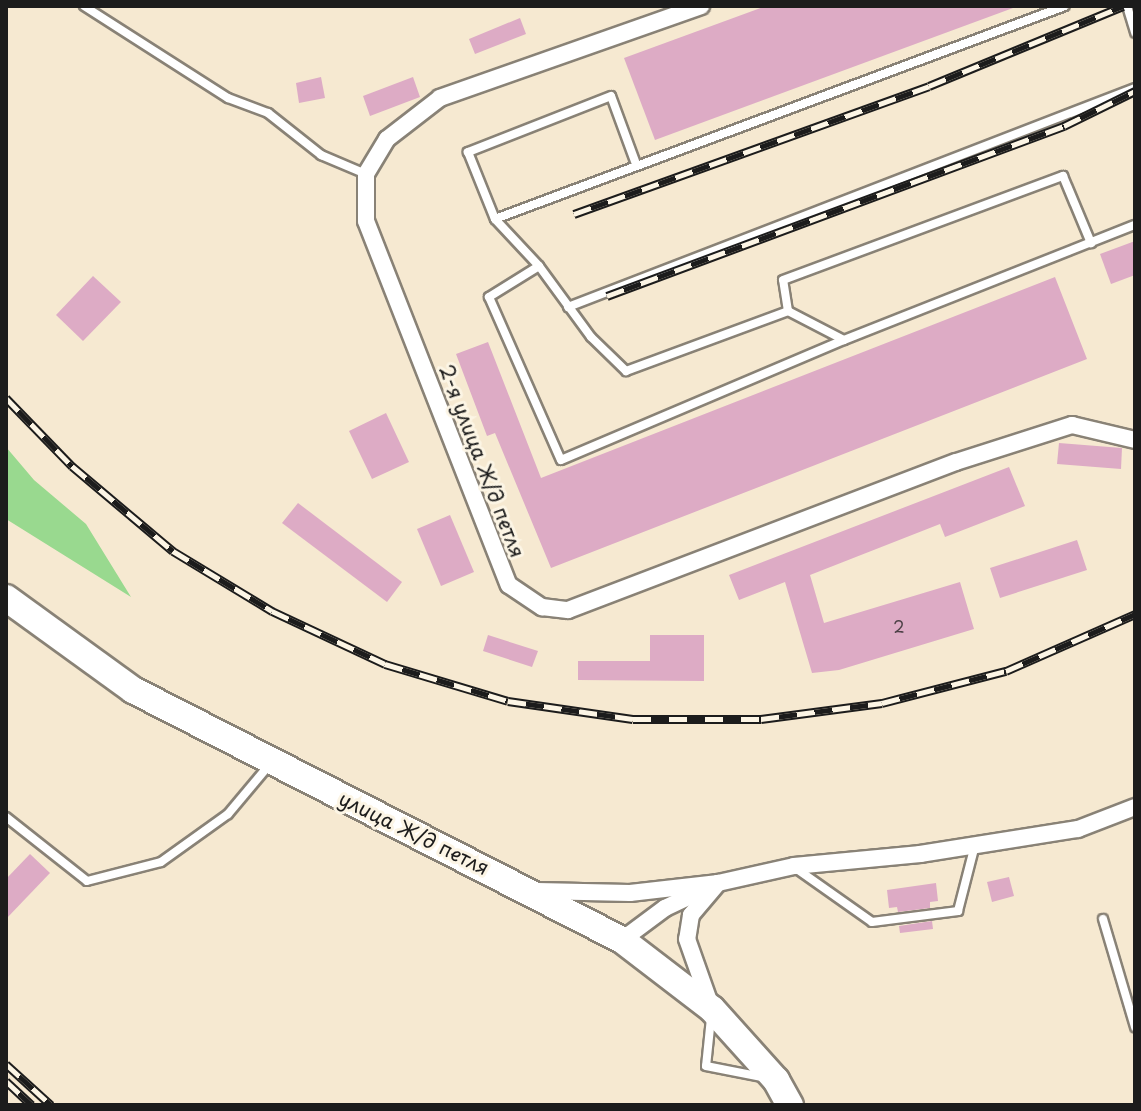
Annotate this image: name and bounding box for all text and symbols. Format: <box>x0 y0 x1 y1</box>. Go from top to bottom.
street label: 2-я улица Ж/д петля <box>434 360 530 562</box>
house number: 2 <box>893 616 905 636</box>
street label: улица Ж/д петля <box>334 786 494 880</box>

